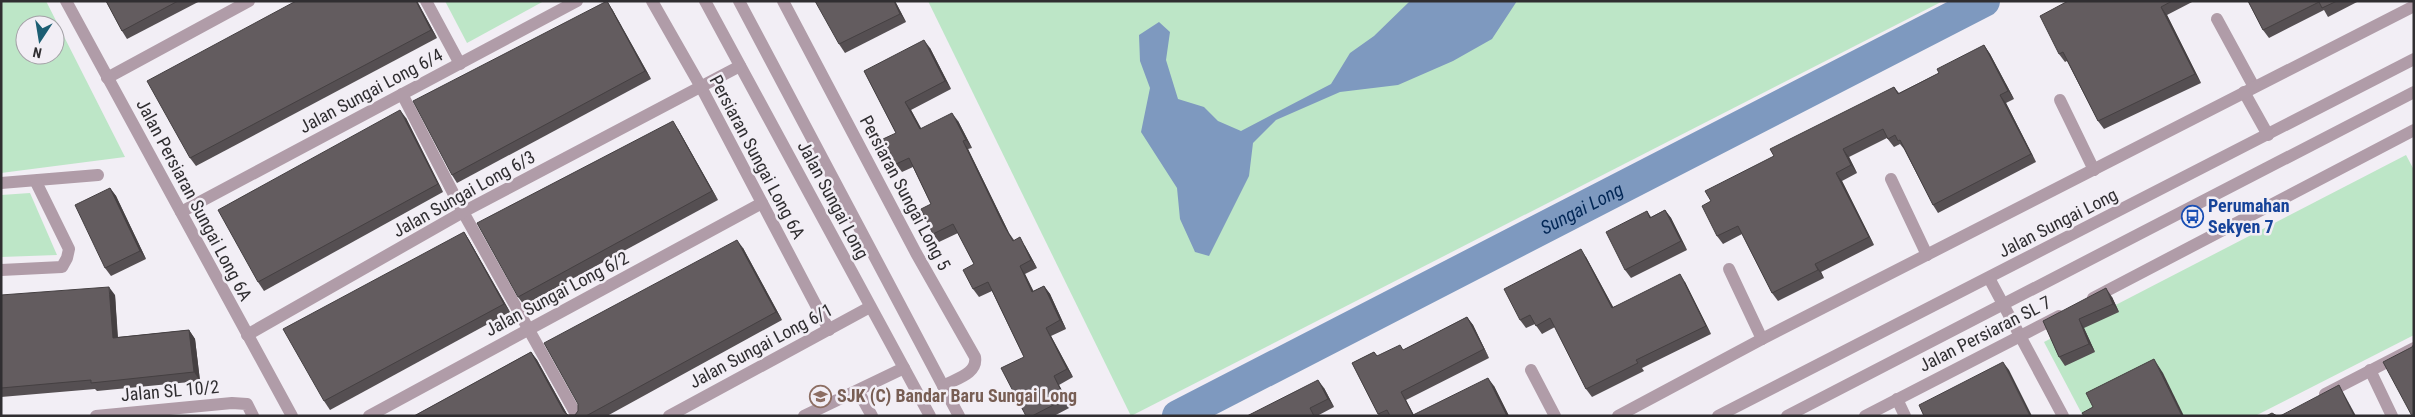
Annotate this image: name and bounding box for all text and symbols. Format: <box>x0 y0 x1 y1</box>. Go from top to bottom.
north arrow <box>15 15 65 65</box>
text: N <box>31 44 43 61</box>
street label: Jalan Sungai Long 6/4 <box>296 44 446 137</box>
street label: Persiaran Sungai Long 6A <box>705 71 810 243</box>
street label: Jalan Persiaran Sungai Long 6A <box>132 95 257 305</box>
street label: Persiaran Sungai Long 5 <box>856 112 955 274</box>
street label: Jalan Sungai Long <box>794 137 873 262</box>
street label: Jalan Sungai Long 6/3 <box>389 146 538 241</box>
water label: Sungai Long <box>1537 178 1627 239</box>
street label: Jalan Sungai Long <box>1995 184 2121 262</box>
place label: Perumahan Sekyen 7 <box>2208 195 2290 237</box>
bus stop icon: Perumahan Sekyen 7 <box>2180 204 2204 228</box>
street label: Jalan Sungai Long 6/2 <box>482 247 632 340</box>
street label: Jalan Persiaran SL 7 <box>1915 291 2054 376</box>
street label: Jalan Sungai Long 6/1 <box>686 299 836 392</box>
street label: Jalan SL 10/2 <box>120 376 220 405</box>
school or university icon: SJK (C) Bandar Baru Sungai Long <box>809 384 833 408</box>
place label: SJK (C) Bandar Baru Sungai Long <box>837 385 1077 407</box>

